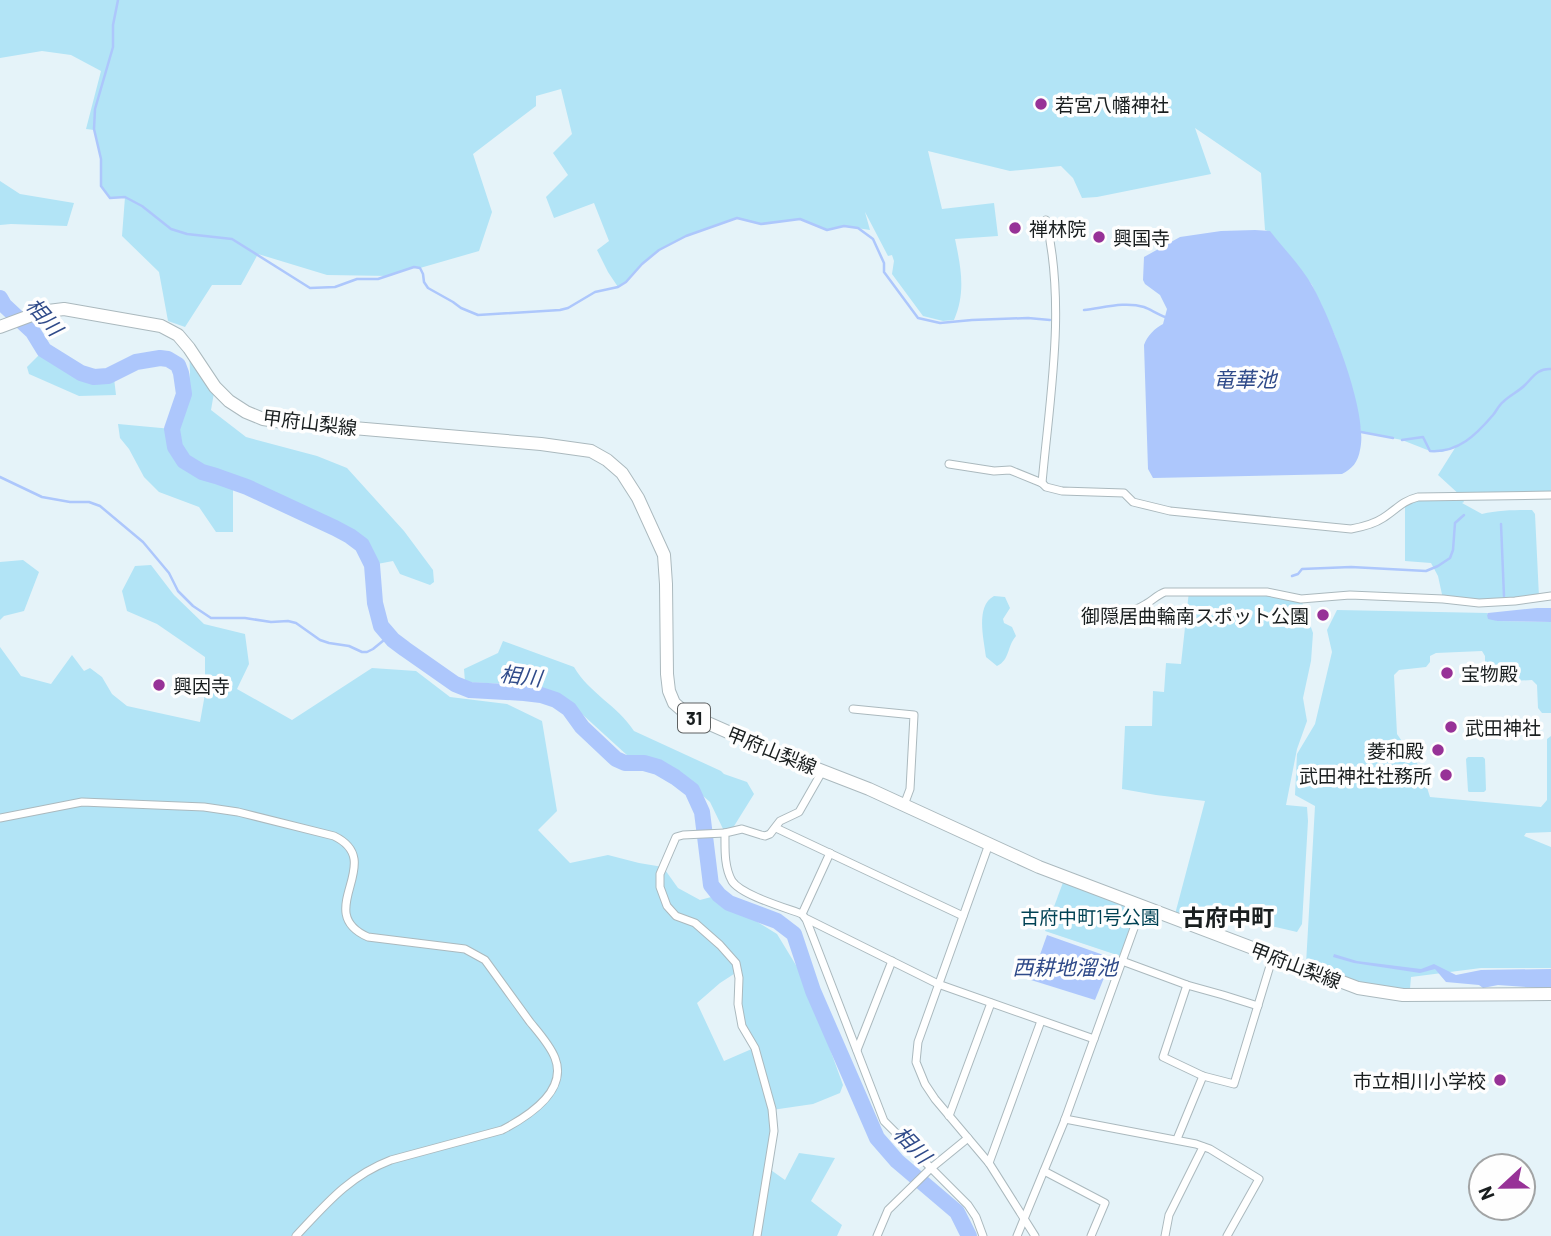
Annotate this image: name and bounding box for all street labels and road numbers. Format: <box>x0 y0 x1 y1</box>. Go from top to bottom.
street label: 甲府山梨線 <box>261 405 359 439</box>
road number: 31 <box>678 704 710 732</box>
street label: 甲府山梨線 <box>724 722 820 778</box>
street label: 甲府山梨線 <box>1248 937 1344 993</box>

